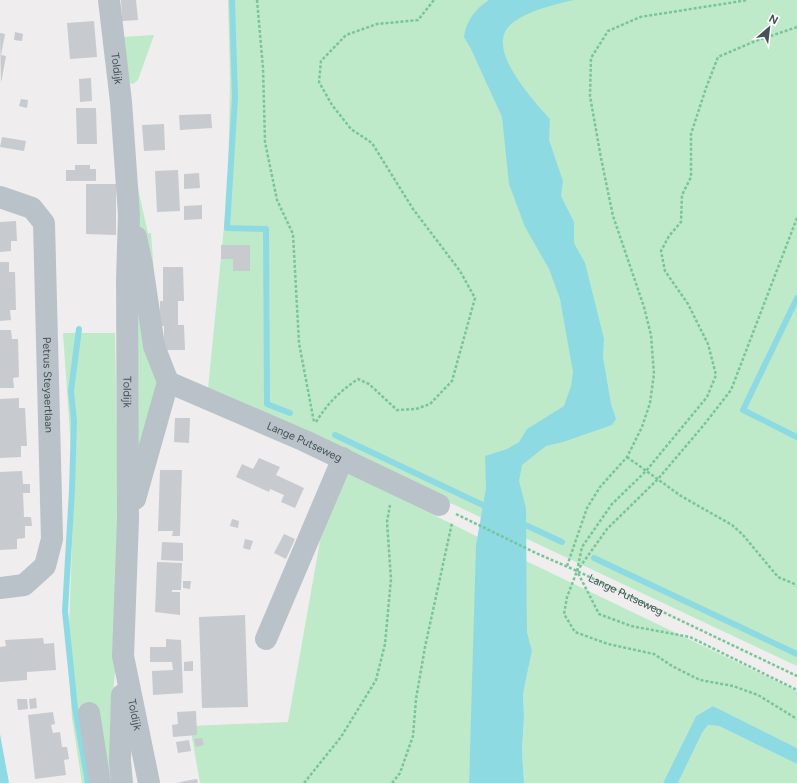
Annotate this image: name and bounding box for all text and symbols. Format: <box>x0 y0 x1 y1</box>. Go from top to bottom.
north arrow <box>749 8 789 48</box>
text: N <box>767 12 780 27</box>
street label: Toldijk <box>108 52 125 86</box>
street label: Petrus Steyaertlaan <box>40 337 55 433</box>
street label: Toldijk <box>120 376 134 408</box>
street label: Lange Putseweg <box>265 419 344 465</box>
street label: Lange Putseweg <box>586 571 665 618</box>
street label: Toldijk <box>125 698 144 732</box>

